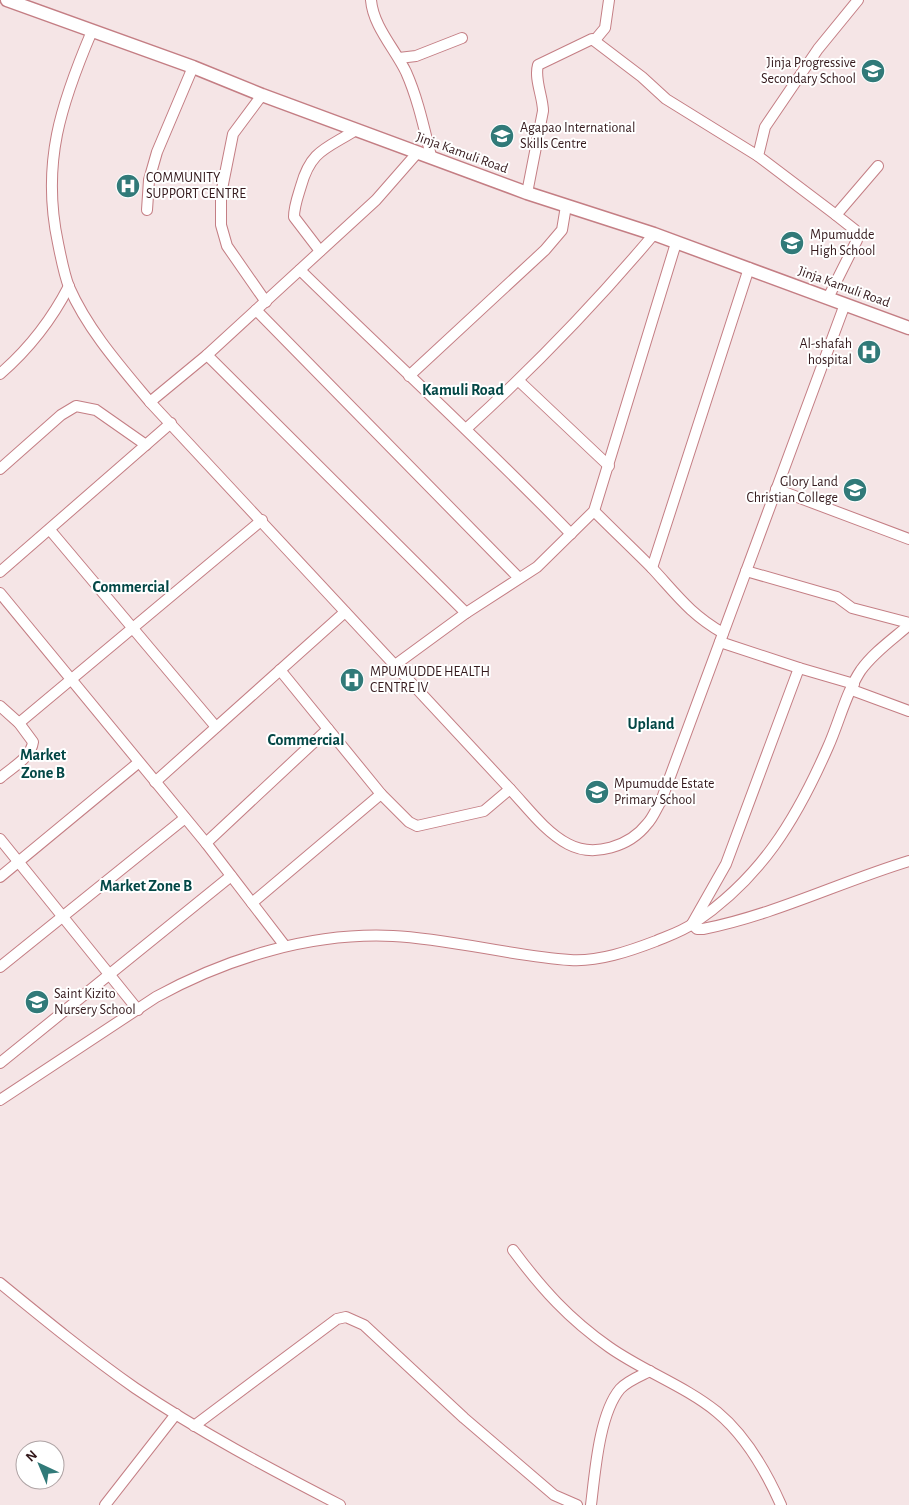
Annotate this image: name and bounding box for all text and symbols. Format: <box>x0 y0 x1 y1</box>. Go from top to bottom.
place label: Jinja Progressive Secondary School <box>761 56 856 86</box>
school or university icon: Jinja Progressive Secondary School <box>860 58 886 84</box>
place label: Agapao International Skills Centre <box>520 121 635 151</box>
school or university icon: Agapao International Skills Centre <box>489 123 515 149</box>
street label: Jinja Kamuli Road <box>414 130 510 176</box>
place label: COMMUNITY SUPPORT CENTRE <box>146 171 246 201</box>
hospital icon: COMMUNITY SUPPORT CENTRE <box>115 173 141 199</box>
place label: Mpumudde High School <box>810 228 876 258</box>
school or university icon: Mpumudde High School <box>779 230 805 256</box>
street label: Jinja Kamuli Road <box>796 264 892 310</box>
place label: Al-shafah hospital <box>800 337 852 367</box>
hospital icon: Al-shafah hospital <box>856 339 882 365</box>
district label: Kamuli Road <box>422 382 504 398</box>
place label: Glory Land Christian College <box>746 475 838 505</box>
school or university icon: Glory Land Christian College <box>842 477 868 503</box>
district label: Commercial <box>93 579 169 595</box>
place label: MPUMUDDE HEALTH CENTRE IV <box>370 665 490 695</box>
hospital icon: MPUMUDDE HEALTH CENTRE IV <box>339 667 365 693</box>
district label: Upland <box>628 716 675 732</box>
district label: Commercial <box>268 732 344 748</box>
district label: Market Zone B <box>20 747 67 781</box>
place label: Mpumudde Estate Primary School <box>614 777 714 807</box>
school or university icon: Mpumudde Estate Primary School <box>584 779 610 805</box>
district label: Market Zone B <box>100 878 192 894</box>
place label: Saint Kizito Nursery School <box>54 987 136 1017</box>
school or university icon: Saint Kizito Nursery School <box>24 989 50 1015</box>
north arrow <box>15 1440 65 1490</box>
text: N <box>23 1448 40 1465</box>

